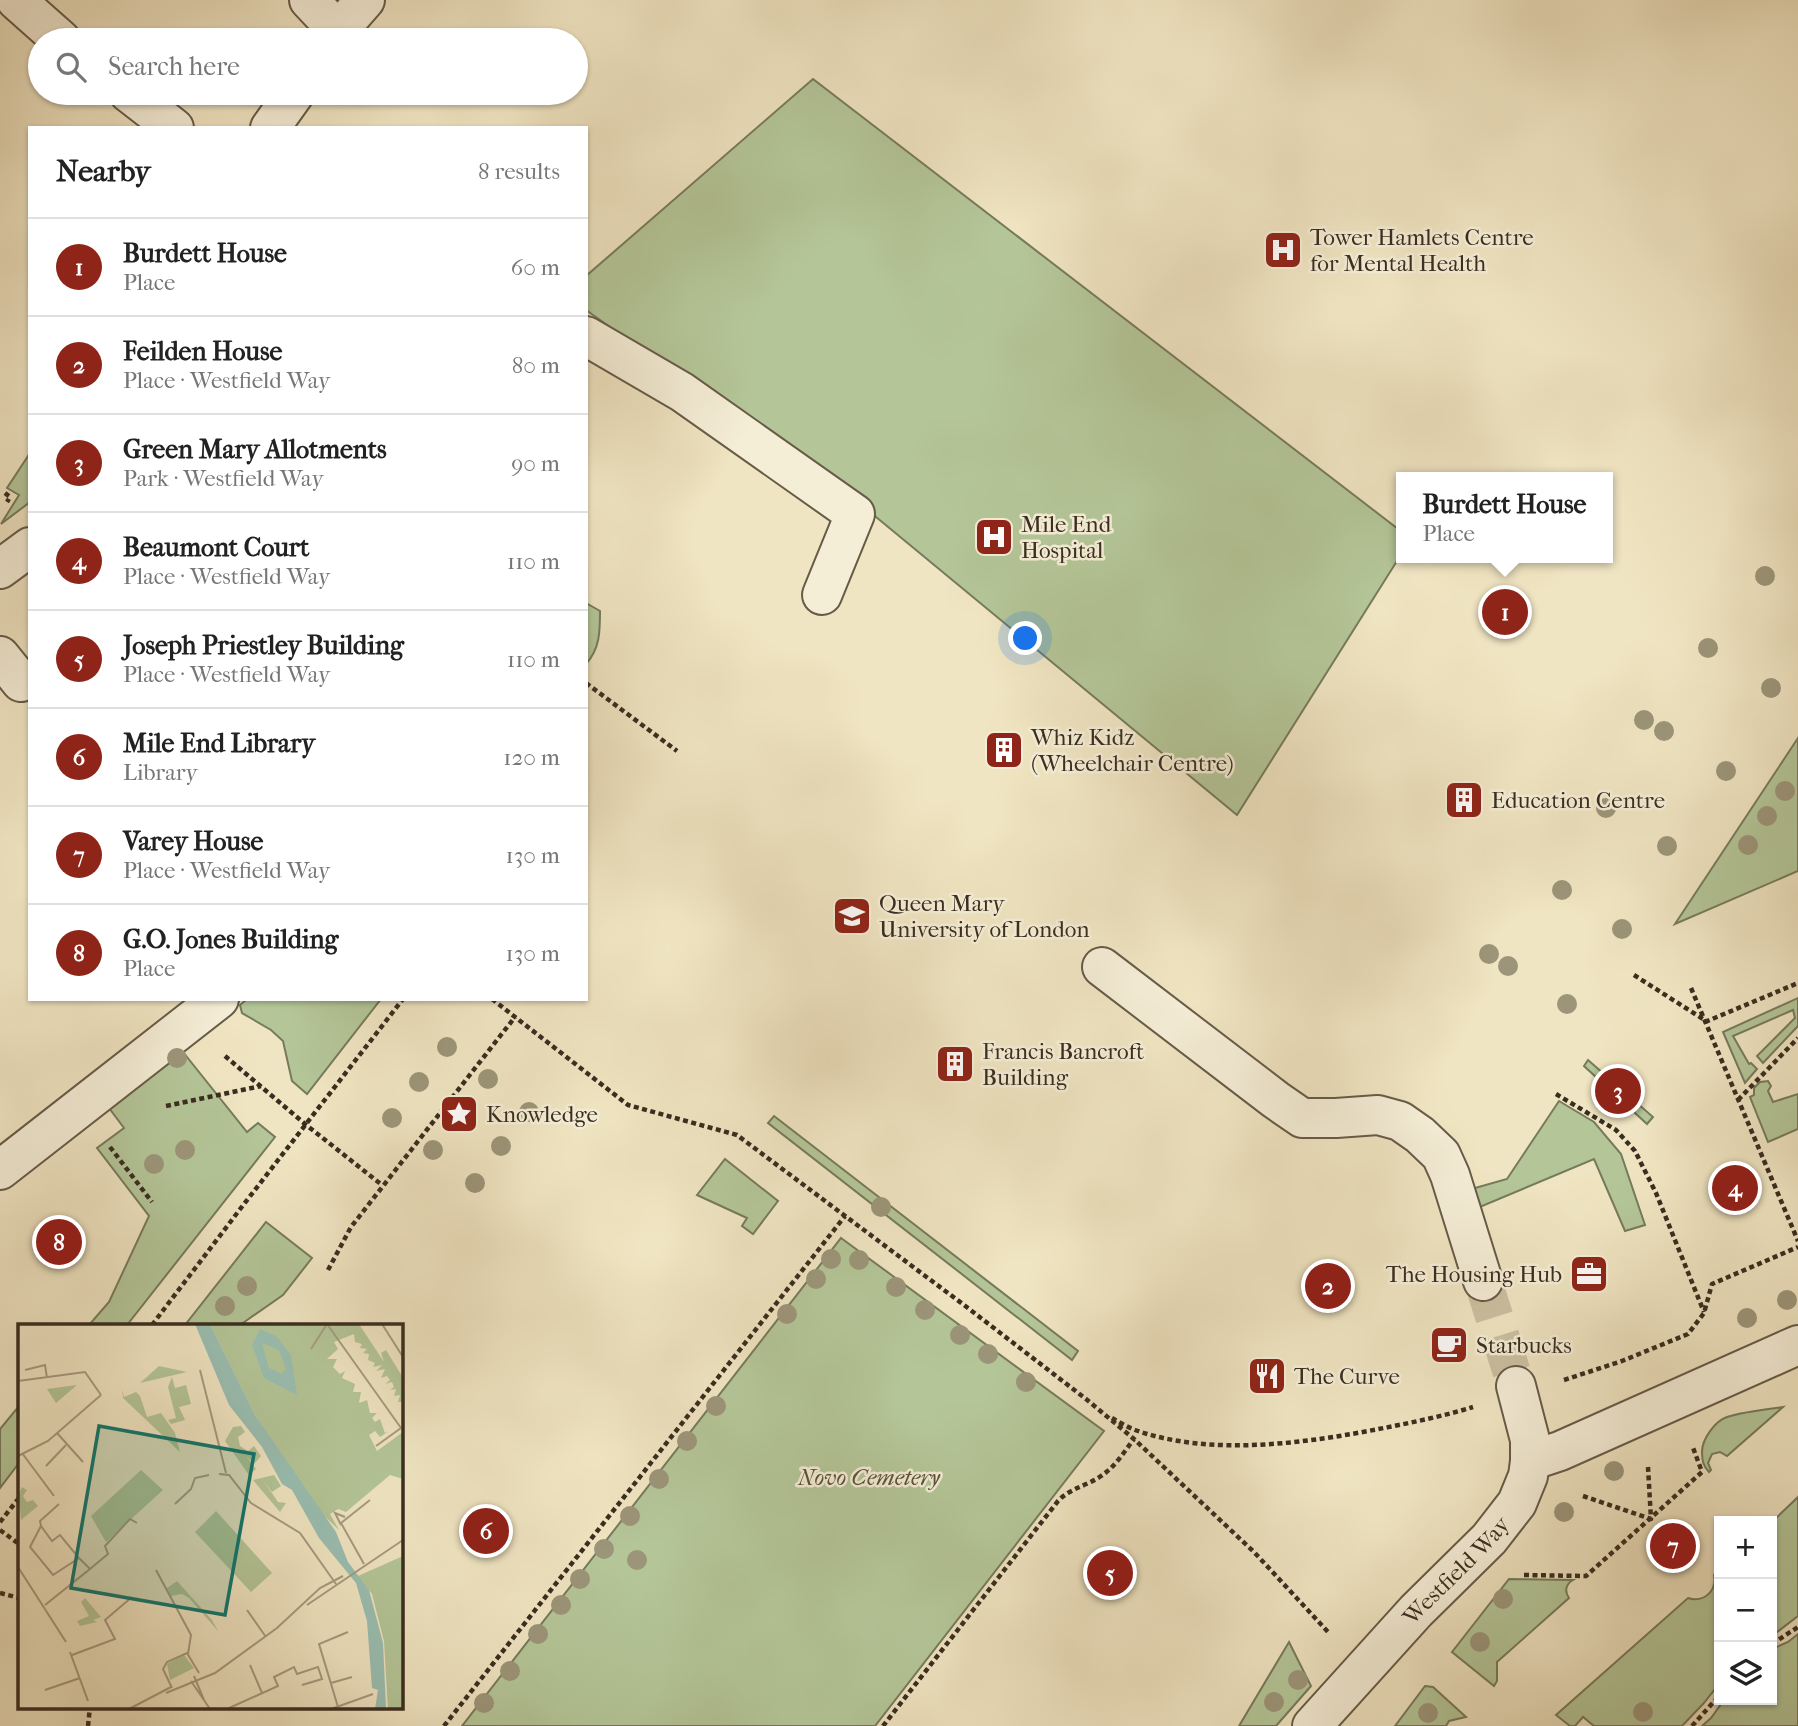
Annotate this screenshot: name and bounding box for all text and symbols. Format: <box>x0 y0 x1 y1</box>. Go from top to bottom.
search box <box>28 28 588 105</box>
icon: search <box>52 48 90 86</box>
text: Search here <box>108 51 240 82</box>
text: Nearby <box>56 154 151 189</box>
text: 8 results <box>478 158 560 185</box>
place label: Tower Hamlets Centre for Mental Health <box>1310 224 1534 277</box>
hospital icon: Tower Hamlets Centre for Mental Health <box>1262 229 1304 271</box>
text: Burdett House <box>123 238 287 269</box>
text: 1 <box>75 254 83 281</box>
text: 60 m <box>511 254 560 281</box>
text: Place <box>123 269 175 296</box>
text: Feilden House <box>123 336 282 367</box>
text: 2 <box>73 352 85 379</box>
text: 80 m <box>512 352 560 379</box>
text: Place · Westfield Way <box>123 367 330 394</box>
text: Green Mary Allotments <box>123 434 387 465</box>
text: 3 <box>74 450 84 477</box>
text: 90 m <box>511 450 560 477</box>
text: Park · Westfield Way <box>123 465 324 492</box>
popup <box>1396 472 1613 563</box>
text: Burdett House <box>1423 489 1586 520</box>
place label: Mile End Hospital <box>1021 511 1112 564</box>
hospital icon: Mile End Hospital <box>973 516 1015 558</box>
text: Place <box>1423 520 1475 547</box>
text: Beaumont Court <box>123 532 309 563</box>
text: 4 <box>72 548 86 575</box>
text: 110 m <box>507 548 560 575</box>
text: Place · Westfield Way <box>123 563 330 590</box>
pin: 1 <box>1482 586 1528 638</box>
your location <box>1008 621 1042 655</box>
text: Joseph Priestley Building <box>123 630 404 661</box>
text: 5 <box>74 646 84 673</box>
text: 110 m <box>507 646 560 673</box>
text: Place · Westfield Way <box>123 661 330 688</box>
place label: Whiz Kidz (Wheelchair Centre) <box>1030 724 1234 777</box>
text: Mile End Library <box>123 728 315 759</box>
building icon: Whiz Kidz (Wheelchair Centre) <box>983 729 1025 771</box>
text: 6 <box>73 744 85 771</box>
text: 120 m <box>503 744 560 771</box>
text: Library <box>123 759 198 786</box>
building icon: Education Centre <box>1443 779 1485 821</box>
place label: Education Centre <box>1491 787 1665 814</box>
text: Varey House <box>123 826 263 857</box>
text: 7 <box>73 842 85 869</box>
text: 130 m <box>506 842 560 869</box>
text: Place · Westfield Way <box>123 857 330 884</box>
place label: Queen Mary University of London <box>879 890 1090 943</box>
school or university icon: Queen Mary University of London <box>831 895 873 937</box>
text: G.O. Jones Building <box>123 924 339 955</box>
text: 8 <box>73 940 85 967</box>
text: 130 m <box>506 940 560 967</box>
text: Place <box>123 955 175 982</box>
place label: Francis Bancroft Building <box>982 1038 1144 1091</box>
building icon: Francis Bancroft Building <box>934 1043 976 1085</box>
pin: 3 <box>1595 1065 1641 1117</box>
place icon: Knowledge <box>438 1093 480 1135</box>
place label: Knowledge <box>486 1101 598 1128</box>
pin: 4 <box>1712 1162 1758 1214</box>
pin: 8 <box>36 1216 82 1268</box>
office icon: The Housing Hub <box>1568 1253 1610 1295</box>
pin: 2 <box>1305 1260 1351 1312</box>
place label: The Housing Hub <box>1386 1261 1562 1288</box>
inset map <box>18 1324 402 1708</box>
cafe icon: Starbucks <box>1428 1324 1470 1366</box>
place label: Starbucks <box>1476 1332 1572 1359</box>
restaurant icon: The Curve <box>1246 1355 1288 1397</box>
place label: The Curve <box>1294 1363 1400 1390</box>
park label: Novo Cemetery <box>797 1464 940 1491</box>
pin: 6 <box>463 1505 509 1557</box>
street label: Westfield Way <box>1396 1511 1515 1631</box>
map controls <box>1714 1516 1777 1705</box>
button: + <box>1714 1516 1777 1579</box>
pin: 7 <box>1650 1520 1696 1572</box>
pin: 5 <box>1087 1547 1133 1599</box>
button: − <box>1714 1579 1777 1642</box>
button: layers <box>1714 1642 1777 1705</box>

